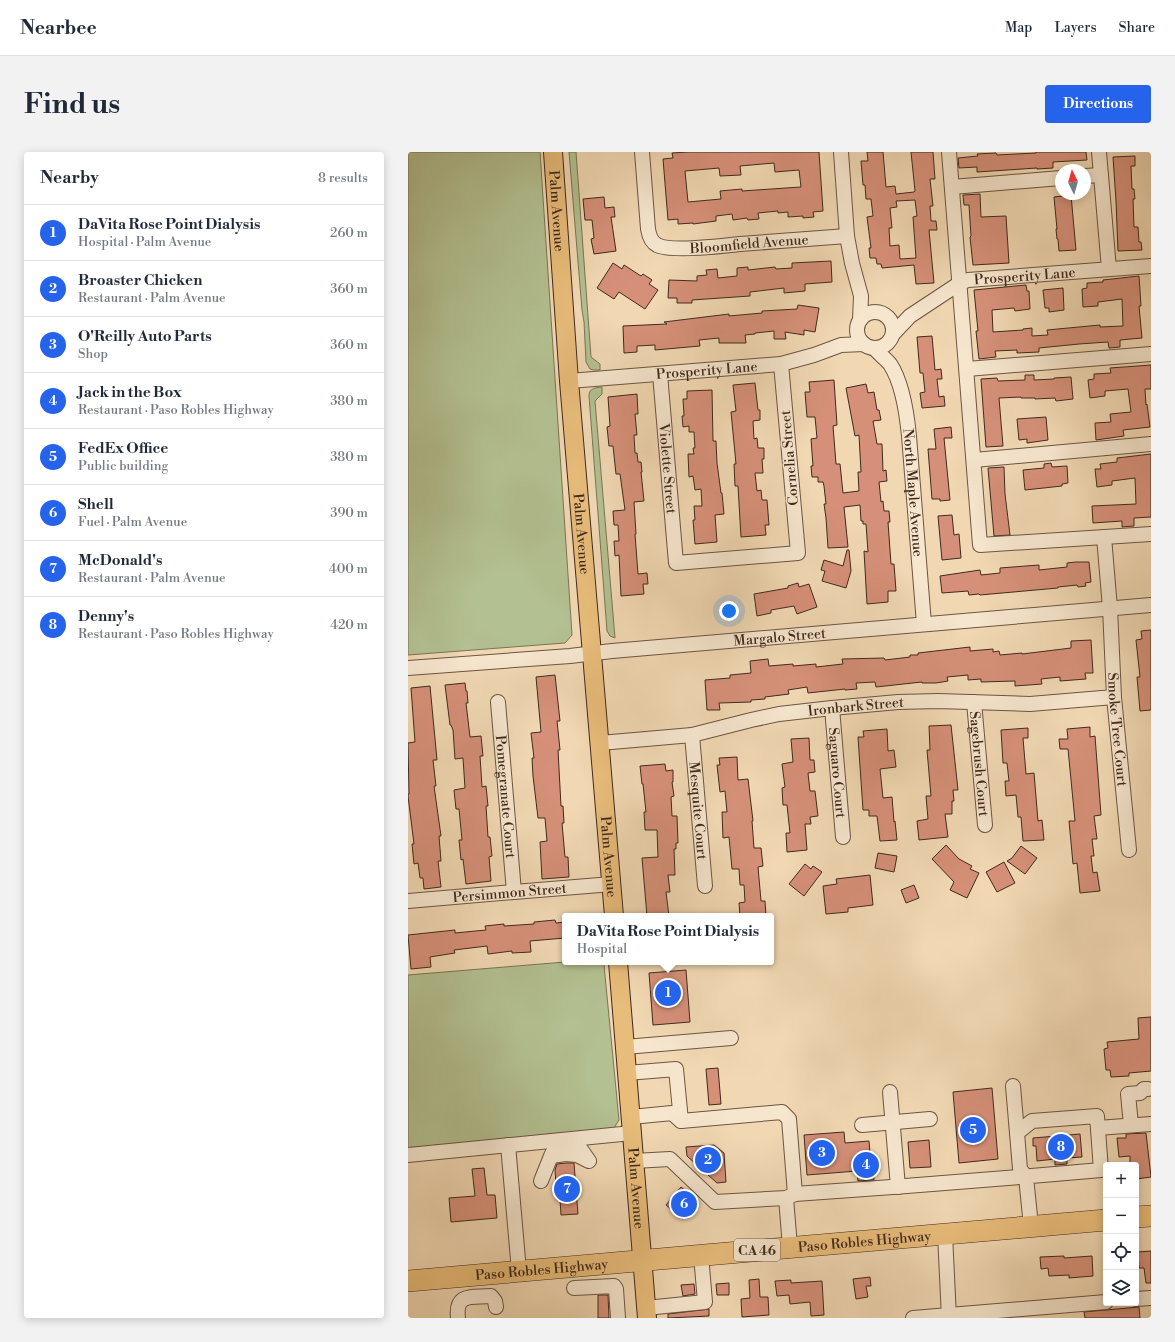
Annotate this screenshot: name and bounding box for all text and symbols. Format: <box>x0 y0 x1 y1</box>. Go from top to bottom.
text: Nearbee <box>20 16 97 40</box>
text: Map <box>1005 19 1032 37</box>
text: Layers <box>1054 19 1097 37</box>
text: Share <box>1119 19 1155 37</box>
button: Directions <box>1045 85 1151 123</box>
text: Find us <box>24 87 120 122</box>
north arrow <box>1055 164 1091 200</box>
text: Nearby <box>40 167 99 189</box>
text: 8 results <box>318 170 368 186</box>
street label: Palm Avenue <box>544 170 568 252</box>
text: DaVita Rose Point Dialysis <box>78 215 260 234</box>
text: 1 <box>50 225 56 241</box>
text: 260 m <box>330 225 368 241</box>
street label: Bloomfield Avenue <box>689 231 809 258</box>
text: Hospital · Palm Avenue <box>78 234 211 250</box>
street label: Prosperity Lane <box>973 264 1076 290</box>
text: Broaster Chicken <box>78 271 202 290</box>
text: 2 <box>49 281 57 297</box>
text: 360 m <box>330 281 368 297</box>
text: Restaurant · Palm Avenue <box>78 290 226 306</box>
text: O'Reilly Auto Parts <box>78 327 212 346</box>
text: 3 <box>49 337 57 353</box>
text: 360 m <box>330 337 368 353</box>
text: Shop <box>78 346 108 362</box>
street label: Prosperity Lane <box>655 358 758 384</box>
text: Jack in the Box <box>78 383 182 402</box>
text: 4 <box>49 393 57 409</box>
text: 380 m <box>330 393 368 409</box>
text: Restaurant · Paso Robles Highway <box>78 402 274 418</box>
street label: Cornelia Street <box>777 409 803 506</box>
street label: Violette Street <box>654 422 680 515</box>
street label: North Maple Avenue <box>898 428 927 558</box>
text: FedEx Office <box>78 439 168 458</box>
text: 5 <box>49 449 57 465</box>
text: 380 m <box>330 449 368 465</box>
text: Public building <box>78 458 168 474</box>
street label: Palm Avenue <box>568 493 593 575</box>
text: Shell <box>78 495 114 514</box>
text: 6 <box>49 505 57 521</box>
text: 390 m <box>330 505 368 521</box>
text: Fuel · Palm Avenue <box>78 514 187 530</box>
text: McDonald's <box>78 551 162 570</box>
text: 7 <box>49 561 57 577</box>
text: 400 m <box>329 561 368 577</box>
text: Restaurant · Palm Avenue <box>78 570 226 586</box>
your location <box>719 601 739 621</box>
text: Denny's <box>78 607 134 626</box>
text: 8 <box>49 617 57 633</box>
text: 420 m <box>330 617 368 633</box>
street label: Margalo Street <box>733 625 827 651</box>
text: Restaurant · Paso Robles Highway <box>78 626 274 642</box>
street label: Smoke Tree Court <box>1103 672 1131 787</box>
street label: Ironbark Street <box>807 694 904 721</box>
street label: Sagebrush Court <box>965 710 992 817</box>
street label: Saguaro Court <box>824 727 849 819</box>
street label: Pomegranate Court <box>491 734 519 859</box>
street label: Mesquite Court <box>684 761 711 861</box>
street label: Palm Avenue <box>596 816 620 898</box>
street label: Persimmon Street <box>452 880 567 907</box>
popup <box>562 913 774 965</box>
text: DaVita Rose Point Dialysis <box>577 922 759 941</box>
text: Hospital <box>577 941 627 957</box>
pin: 1 <box>655 978 681 1008</box>
pin: 5 <box>960 1115 986 1145</box>
pin: 8 <box>1048 1132 1074 1162</box>
pin: 3 <box>809 1138 835 1168</box>
pin: 2 <box>695 1145 721 1175</box>
street label: Palm Avenue <box>623 1147 648 1230</box>
pin: 4 <box>853 1150 879 1180</box>
map controls <box>1103 1162 1139 1306</box>
button: + <box>1103 1162 1139 1198</box>
pin: 7 <box>554 1174 580 1204</box>
pin: 6 <box>671 1189 697 1219</box>
button: − <box>1103 1198 1139 1234</box>
street label: Paso Robles Highway <box>797 1227 932 1257</box>
button: locate <box>1103 1234 1139 1270</box>
road number: CA 46 <box>734 1239 780 1261</box>
street label: Paso Robles Highway <box>474 1256 609 1285</box>
button: layers <box>1103 1270 1139 1306</box>

